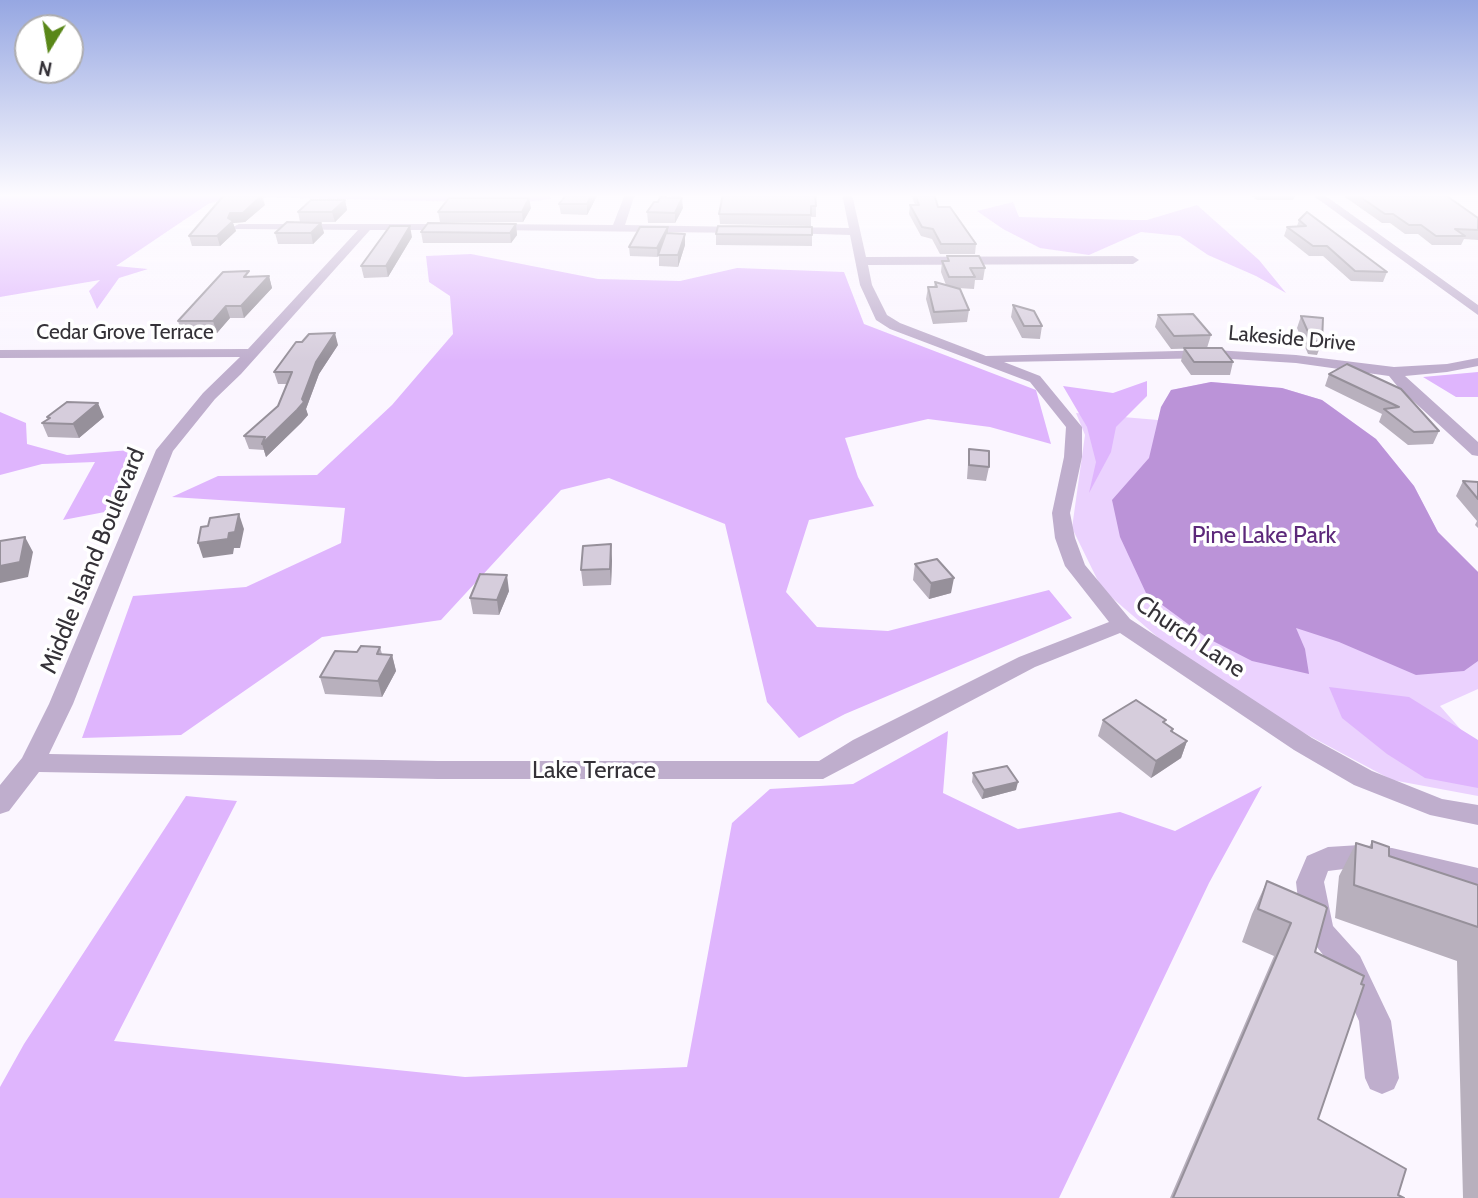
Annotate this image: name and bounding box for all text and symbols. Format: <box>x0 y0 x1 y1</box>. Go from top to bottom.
north arrow <box>14 14 84 84</box>
text: N <box>36 56 54 81</box>
street label: Cedar Grove Terrace <box>36 320 214 346</box>
street label: Lakeside Drive <box>1227 321 1357 357</box>
street label: Middle Island Boulevard <box>35 444 151 678</box>
park label: Pine Lake Park <box>1192 522 1336 550</box>
street label: Church Lane <box>1130 590 1250 684</box>
street label: Lake Terrace <box>532 757 656 785</box>

